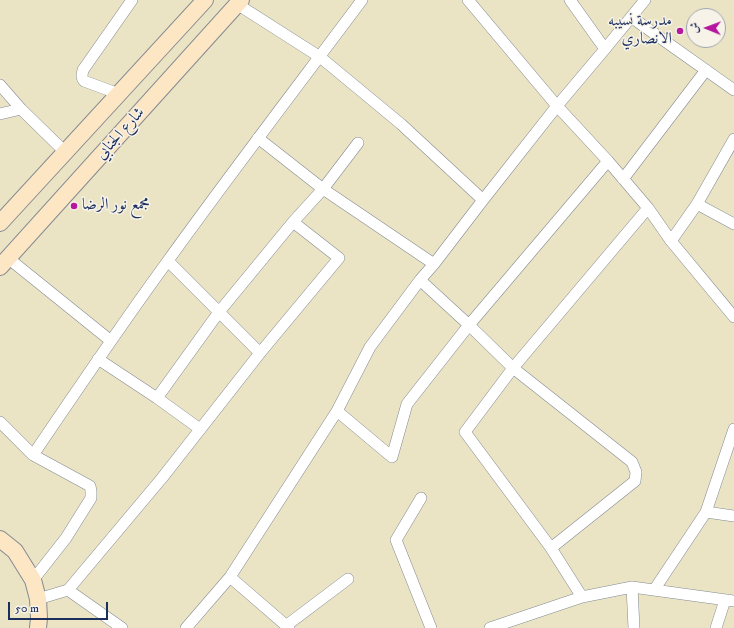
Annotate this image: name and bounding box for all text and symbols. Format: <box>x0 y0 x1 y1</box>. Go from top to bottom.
north arrow <box>686 8 726 48</box>
place label: مدرسة نسيبه الانصاري <box>608 12 672 50</box>
text: ش <box>688 22 702 33</box>
marker: مدرسة نسيبه الانصاري <box>675 26 685 36</box>
street label: شارع الجنابي <box>92 104 150 164</box>
place label: مجمع نور الرضا <box>82 196 150 216</box>
marker: مجمع نور الرضا <box>69 201 79 211</box>
scale bar <box>10 594 110 620</box>
text: 50 m <box>15 601 39 616</box>

